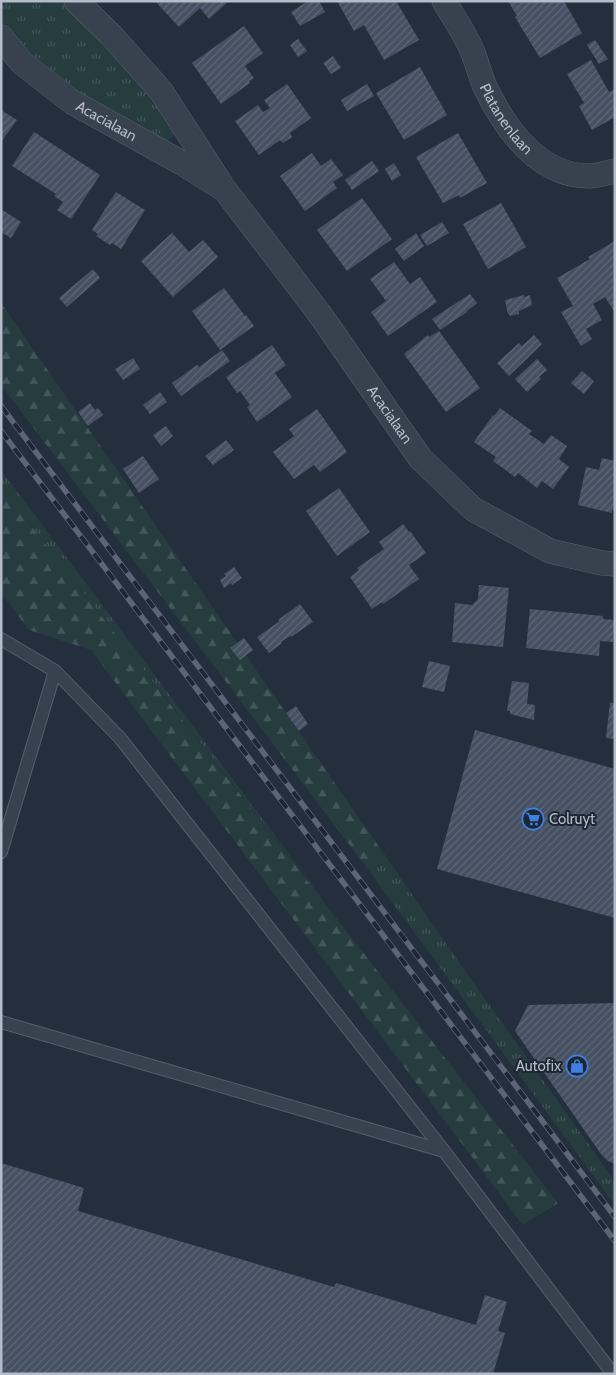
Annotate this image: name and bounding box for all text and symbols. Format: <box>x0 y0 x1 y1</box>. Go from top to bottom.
street label: Platanenlaan <box>476 81 536 158</box>
street label: Acacialaan <box>73 97 140 145</box>
street label: Acacialaan <box>363 382 416 447</box>
supermarket icon: Colruyt <box>521 807 545 831</box>
place label: Colruyt <box>549 810 595 828</box>
shop icon: Autofix <box>565 1054 589 1078</box>
place label: Autofix <box>516 1057 561 1075</box>

